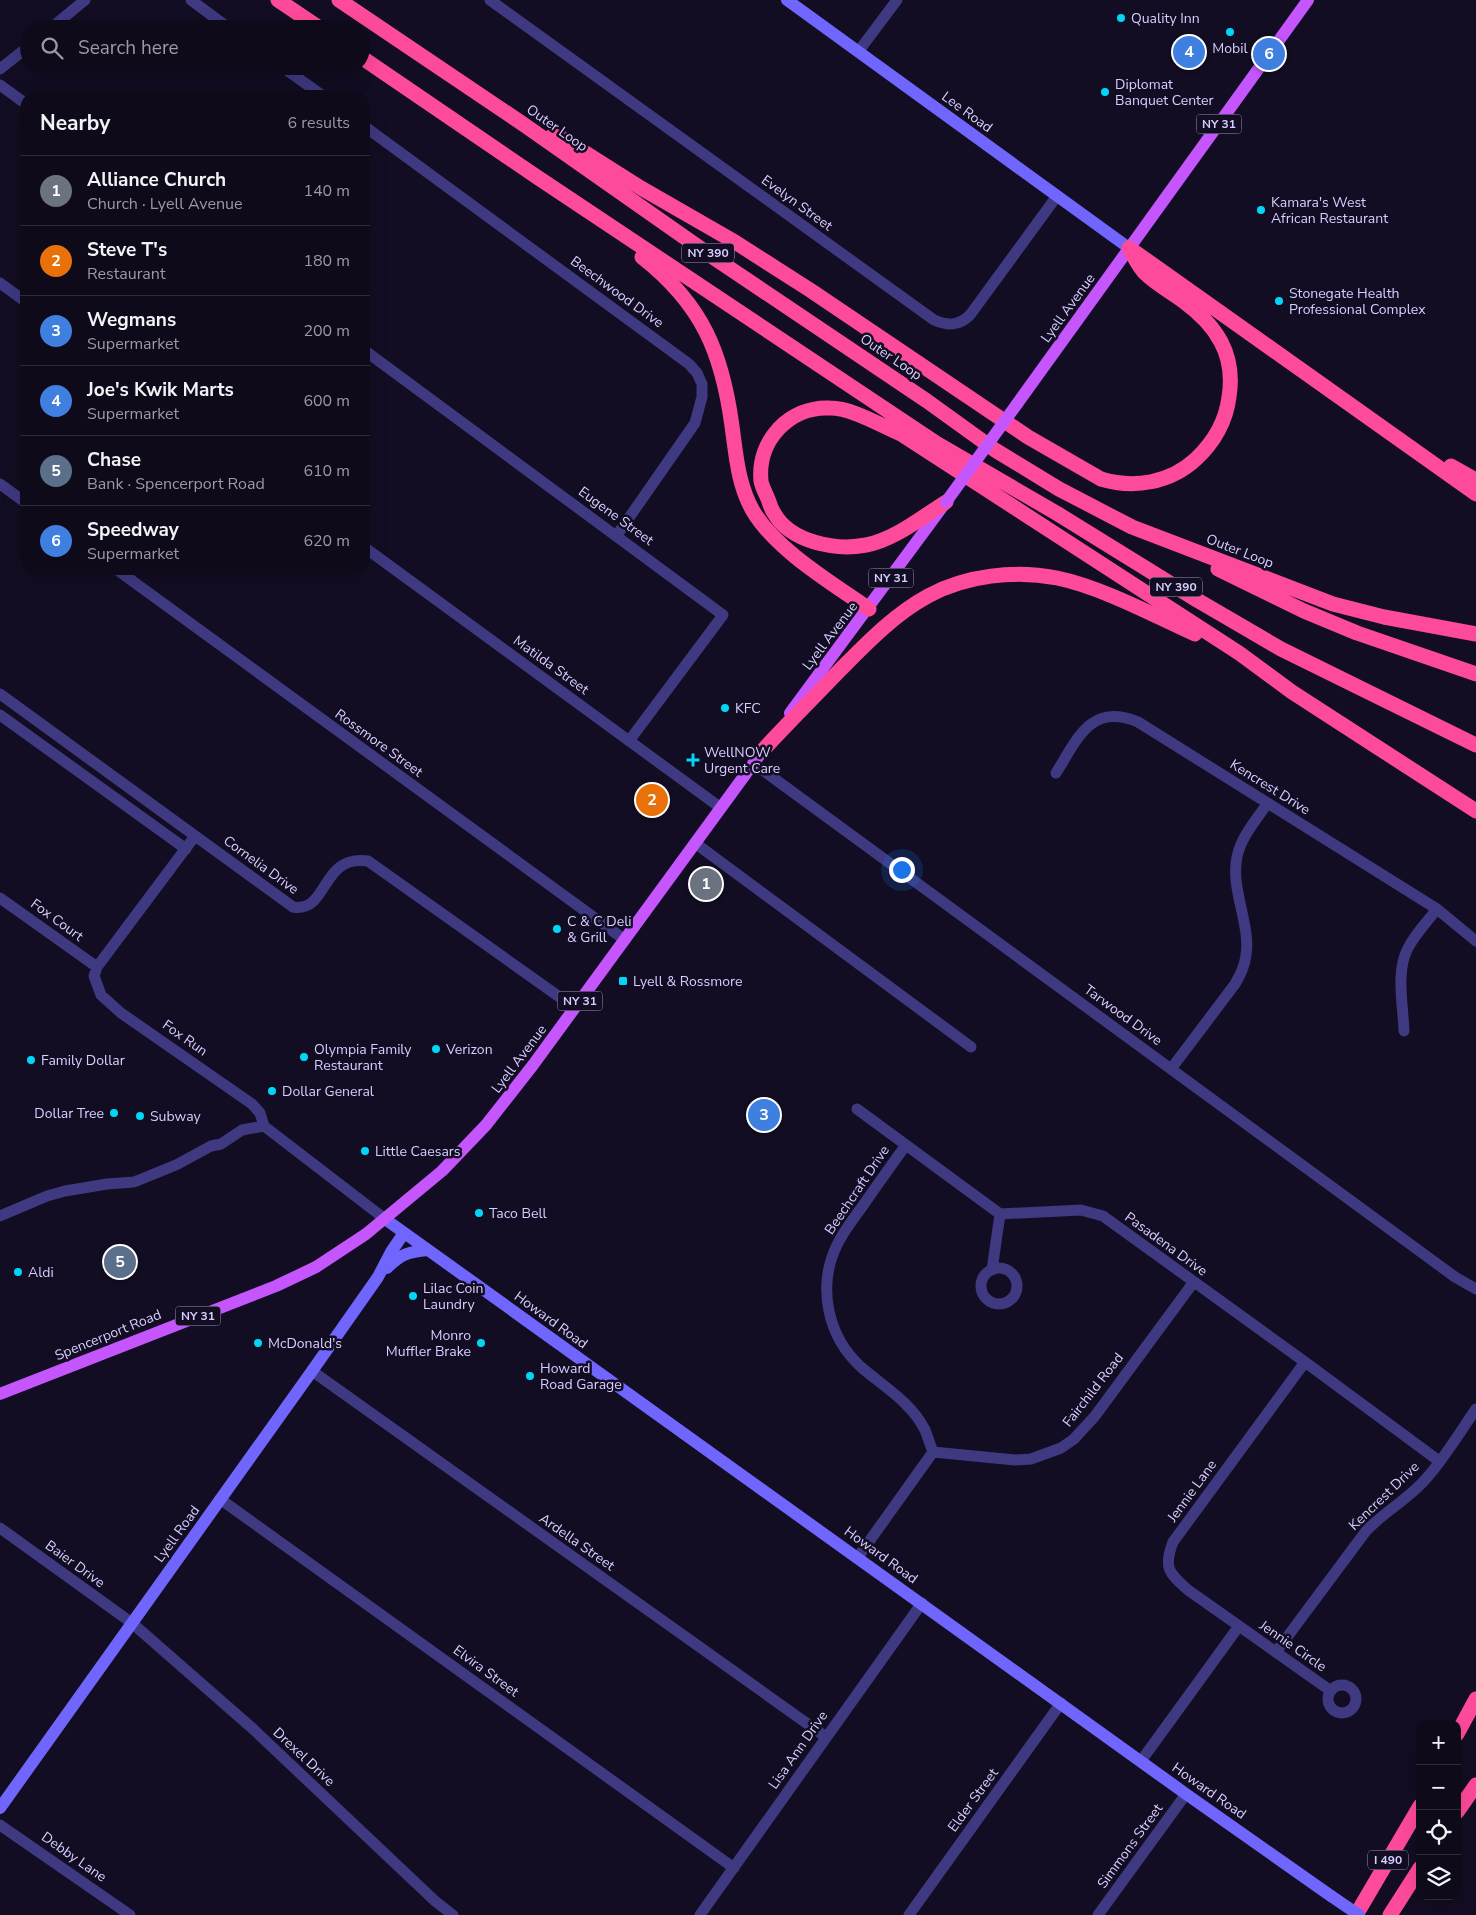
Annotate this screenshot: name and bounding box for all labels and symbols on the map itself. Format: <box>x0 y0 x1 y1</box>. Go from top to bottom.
place label: Quality Inn <box>1131 9 1200 28</box>
marker: Quality Inn <box>1115 12 1127 24</box>
marker: Mobil <box>1224 26 1236 38</box>
pin: 4 <box>1173 33 1205 71</box>
pin: 6 <box>1253 35 1285 73</box>
place label: Mobil <box>1212 39 1249 58</box>
place label: Diplomat Banquet Center <box>1115 75 1213 110</box>
marker: Diplomat Banquet Center <box>1099 86 1111 98</box>
street label: Lee Road <box>938 87 996 137</box>
street label: Outer Loop <box>523 100 591 156</box>
road number: NY 31 <box>1196 115 1242 134</box>
street label: Evelyn Street <box>758 171 836 235</box>
place label: Kamara's West African Restaurant <box>1271 193 1388 228</box>
marker: Kamara's West African Restaurant <box>1255 204 1267 216</box>
road number: NY 390 <box>682 244 734 262</box>
street label: Beechwood Drive <box>567 252 667 332</box>
street label: Lyell Avenue <box>1036 270 1100 346</box>
place label: Stonegate Health Professional Complex <box>1289 284 1426 319</box>
marker: Stonegate Health Professional Complex <box>1273 295 1285 307</box>
street label: Outer Loop <box>856 329 926 385</box>
street label: Eugene Street <box>574 482 658 550</box>
street label: Outer Loop <box>1204 529 1276 573</box>
road number: NY 31 <box>868 568 914 588</box>
road number: NY 390 <box>1150 578 1202 596</box>
street label: Lyell Avenue <box>798 598 862 674</box>
street label: Matilda Street <box>509 631 593 699</box>
place label: KFC <box>735 699 761 718</box>
marker: KFC <box>719 702 731 714</box>
street label: Rossmore Street <box>331 705 427 781</box>
place label: WellNOW Urgent Care <box>704 743 780 778</box>
marker: WellNOW Urgent Care <box>686 753 700 767</box>
street label: Kencrest Drive <box>1226 755 1314 819</box>
pin: 2 <box>636 781 668 819</box>
street label: Cornelia Drive <box>220 831 302 899</box>
your location <box>889 857 915 883</box>
pin: 1 <box>690 865 722 903</box>
street label: Fox Court <box>27 894 87 946</box>
place label: C & C Deli & Grill <box>567 912 632 947</box>
marker: C & C Deli & Grill <box>551 923 563 935</box>
place label: Lyell & Rossmore <box>633 972 742 991</box>
marker: Lyell & Rossmore <box>617 975 629 987</box>
street label: Tarwood Drive <box>1080 980 1166 1050</box>
road number: NY 31 <box>558 991 602 1010</box>
street label: Fox Run <box>159 1016 211 1060</box>
street label: Lyell Avenue <box>487 1021 551 1097</box>
place label: Olympia Family Restaurant <box>314 1040 412 1075</box>
place label: Verizon <box>445 1040 493 1059</box>
marker: Verizon <box>430 1043 442 1055</box>
place label: Family Dollar <box>41 1051 125 1070</box>
marker: Olympia Family Restaurant <box>298 1051 310 1063</box>
marker: Family Dollar <box>25 1054 37 1066</box>
place label: Dollar General <box>282 1082 375 1101</box>
marker: Dollar General <box>266 1085 278 1097</box>
pin: 3 <box>748 1096 780 1134</box>
place label: Dollar Tree <box>34 1104 104 1123</box>
marker: Dollar Tree <box>108 1107 120 1119</box>
place label: Subway <box>150 1107 202 1126</box>
marker: Subway <box>134 1110 146 1122</box>
place label: Little Caesars <box>375 1142 461 1161</box>
street label: Beechcraft Drive <box>820 1142 894 1238</box>
marker: Little Caesars <box>359 1145 371 1157</box>
place label: Taco Bell <box>489 1204 548 1223</box>
marker: Taco Bell <box>473 1207 485 1219</box>
street label: Pasadena Drive <box>1121 1208 1211 1280</box>
pin: 5 <box>104 1243 136 1281</box>
place label: Aldi <box>28 1263 54 1282</box>
marker: Aldi <box>12 1266 24 1278</box>
place label: Lilac Coin Laundry <box>423 1279 483 1314</box>
street label: Howard Road <box>510 1287 592 1353</box>
marker: Lilac Coin Laundry <box>407 1290 419 1302</box>
street label: Spencerport Road <box>52 1305 164 1365</box>
road number: NY 31 <box>176 1306 220 1325</box>
place label: Monro Muffler Brake <box>386 1326 471 1361</box>
place label: McDonald's <box>268 1334 342 1353</box>
marker: McDonald's <box>252 1337 264 1349</box>
marker: Monro Muffler Brake <box>475 1337 487 1349</box>
street label: Fairchild Road <box>1058 1349 1128 1431</box>
place label: Howard Road Garage <box>540 1359 622 1394</box>
marker: Howard Road Garage <box>524 1370 536 1382</box>
street label: Jennie Lane <box>1162 1456 1221 1527</box>
street label: Kencrest Drive <box>1345 1457 1423 1535</box>
street label: Lyell Road <box>150 1502 204 1566</box>
street label: Ardella Street <box>535 1509 619 1575</box>
street label: Howard Road <box>840 1522 922 1588</box>
street label: Baier Drive <box>41 1536 109 1592</box>
street label: Jennie Circle <box>1255 1615 1330 1676</box>
street label: Elvira Street <box>449 1641 523 1701</box>
street label: Lisa Ann Drive <box>764 1707 832 1793</box>
street label: Drexel Drive <box>269 1723 339 1791</box>
street label: Howard Road <box>1168 1758 1250 1824</box>
street label: Elder Street <box>943 1764 1003 1836</box>
street label: Simmons Street <box>1093 1800 1167 1892</box>
street label: Debby Lane <box>38 1828 110 1886</box>
road number: I 490 <box>1368 1850 1408 1870</box>

